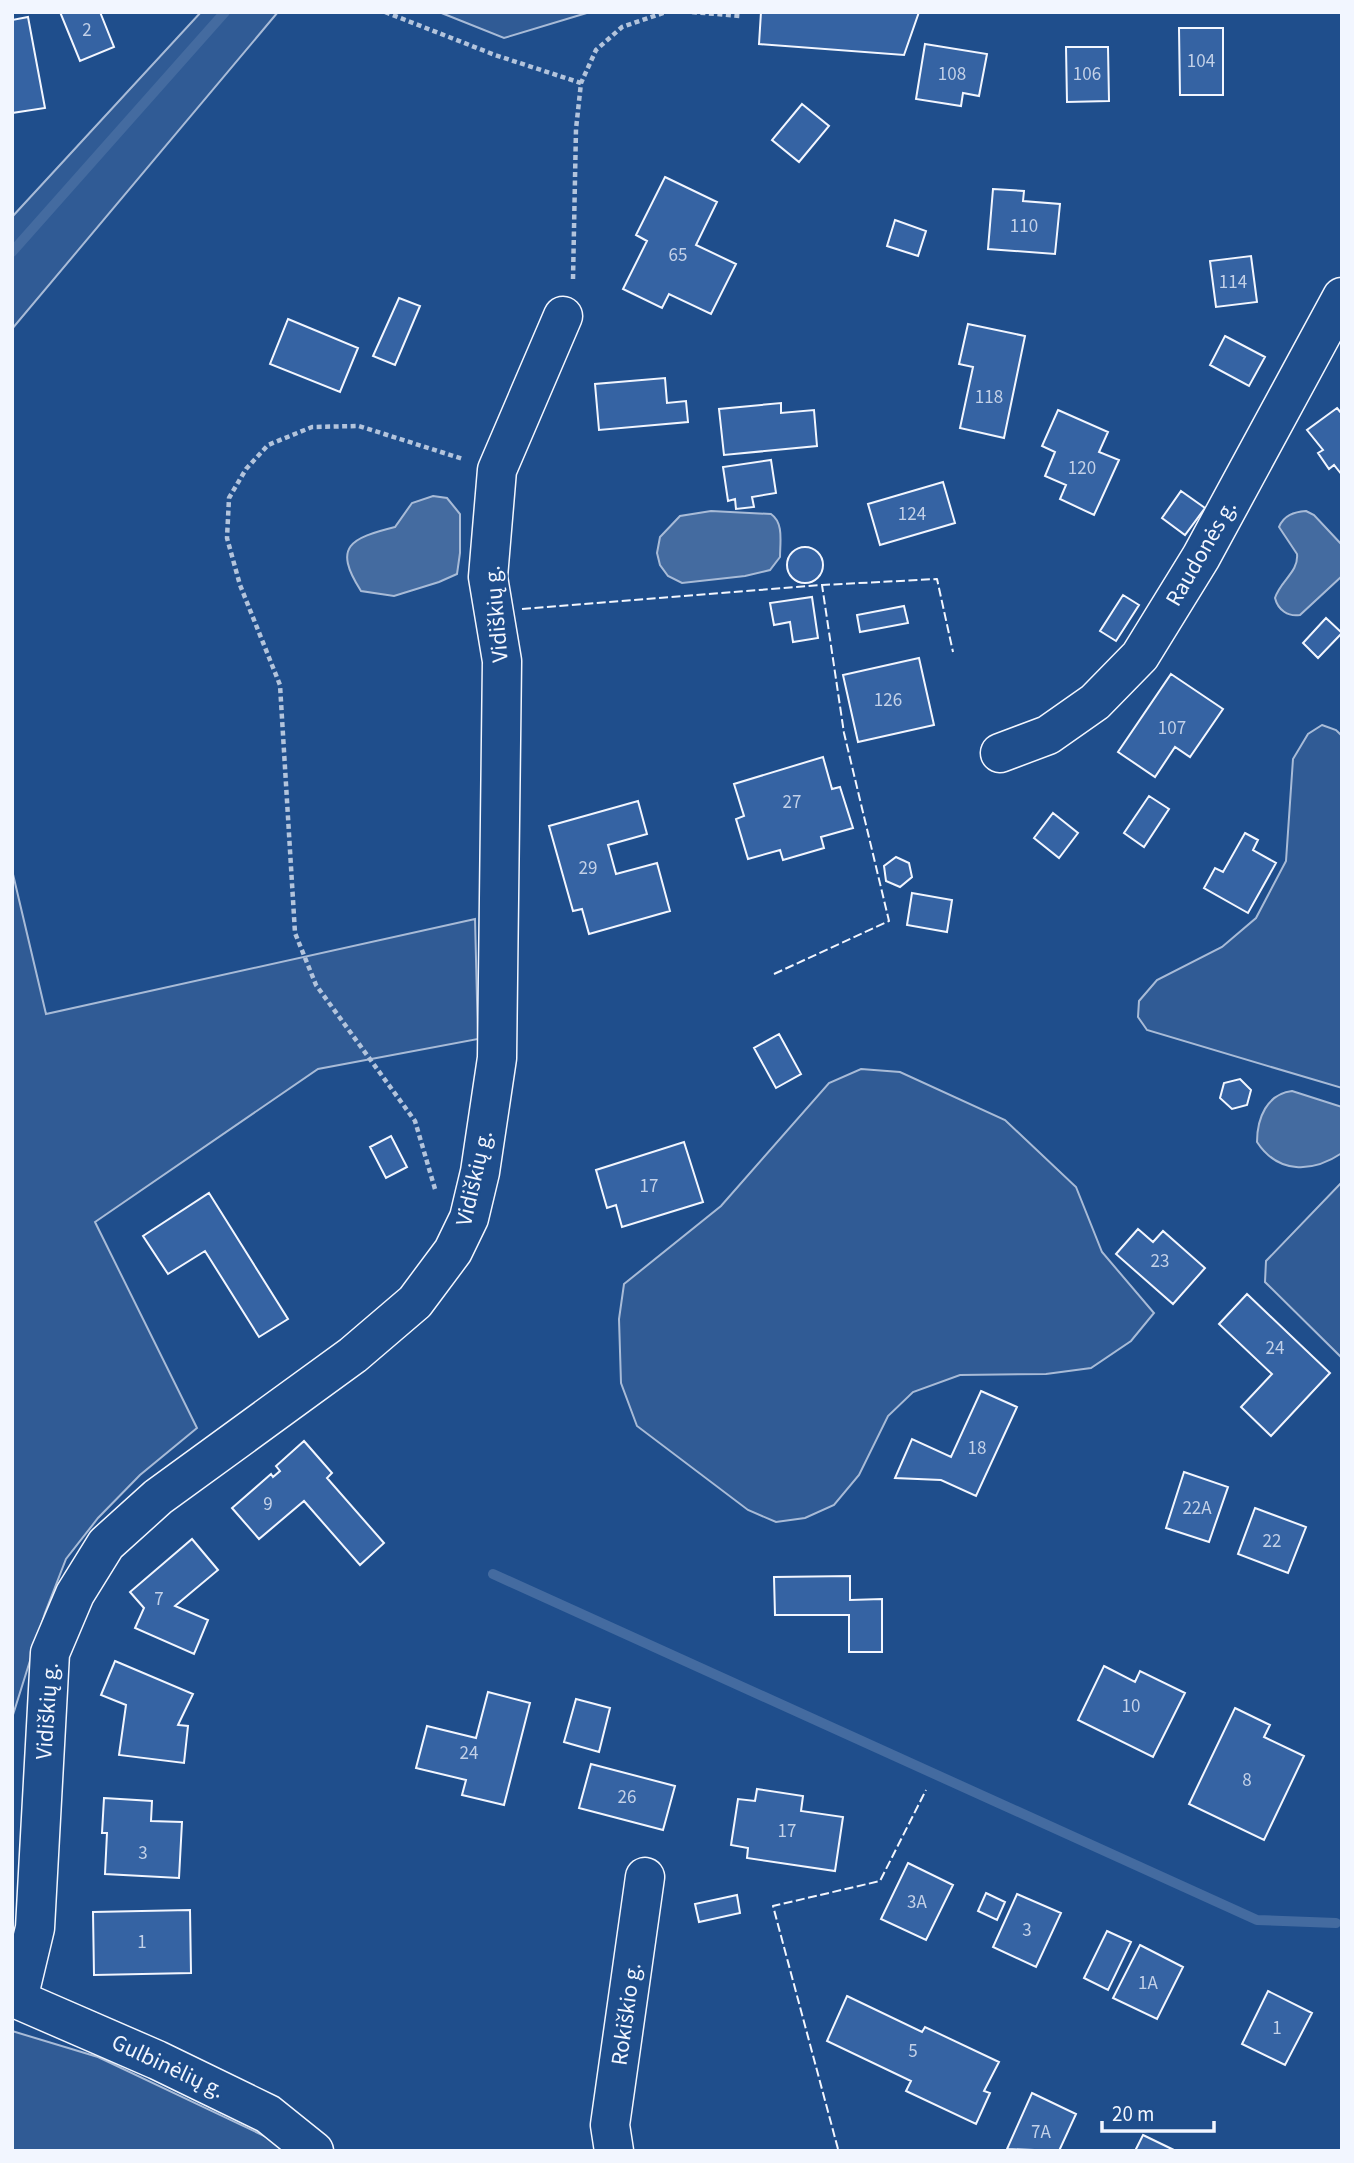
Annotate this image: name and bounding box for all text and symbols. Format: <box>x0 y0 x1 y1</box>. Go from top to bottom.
house number: 2 <box>82 17 92 44</box>
house number: 104 <box>1187 48 1215 75</box>
house number: 108 <box>938 61 966 88</box>
house number: 106 <box>1073 61 1101 88</box>
house number: 110 <box>1010 213 1038 240</box>
house number: 65 <box>669 242 687 269</box>
house number: 114 <box>1219 269 1247 296</box>
house number: 118 <box>975 384 1003 411</box>
house number: 120 <box>1068 455 1096 482</box>
street label: Raudonės g. <box>1157 494 1245 612</box>
house number: 124 <box>898 501 926 528</box>
street label: Vidiškių g. <box>475 564 517 664</box>
house number: 126 <box>874 687 902 714</box>
house number: 107 <box>1158 715 1186 742</box>
house number: 27 <box>783 789 801 816</box>
house number: 29 <box>579 855 597 882</box>
street label: Vidiškių g. <box>447 1127 501 1229</box>
house number: 17 <box>640 1173 658 1200</box>
house number: 23 <box>1151 1248 1169 1275</box>
house number: 24 <box>1266 1335 1284 1362</box>
house number: 18 <box>968 1435 986 1462</box>
house number: 9 <box>263 1491 273 1518</box>
house number: 22A <box>1182 1495 1212 1522</box>
house number: 22 <box>1263 1528 1281 1555</box>
house number: 7 <box>154 1586 164 1613</box>
street label: Vidiškių g. <box>27 1661 67 1761</box>
house number: 10 <box>1122 1693 1140 1720</box>
house number: 24 <box>460 1740 478 1767</box>
house number: 8 <box>1242 1767 1252 1794</box>
house number: 26 <box>618 1784 636 1811</box>
house number: 17 <box>778 1818 796 1845</box>
house number: 3 <box>138 1840 148 1867</box>
house number: 3A <box>907 1889 928 1916</box>
house number: 3 <box>1022 1917 1032 1944</box>
house number: 1 <box>137 1929 147 1956</box>
street label: Rokiškio g. <box>602 1960 650 2068</box>
house number: 1A <box>1138 1970 1159 1997</box>
house number: 1 <box>1272 2015 1282 2042</box>
street label: Gulbinėlių g. <box>106 2026 230 2106</box>
house number: 5 <box>908 2038 918 2065</box>
scale bar <box>1102 2090 1214 2134</box>
text: 20 m <box>1112 2099 1154 2129</box>
house number: 7A <box>1031 2119 1052 2146</box>

